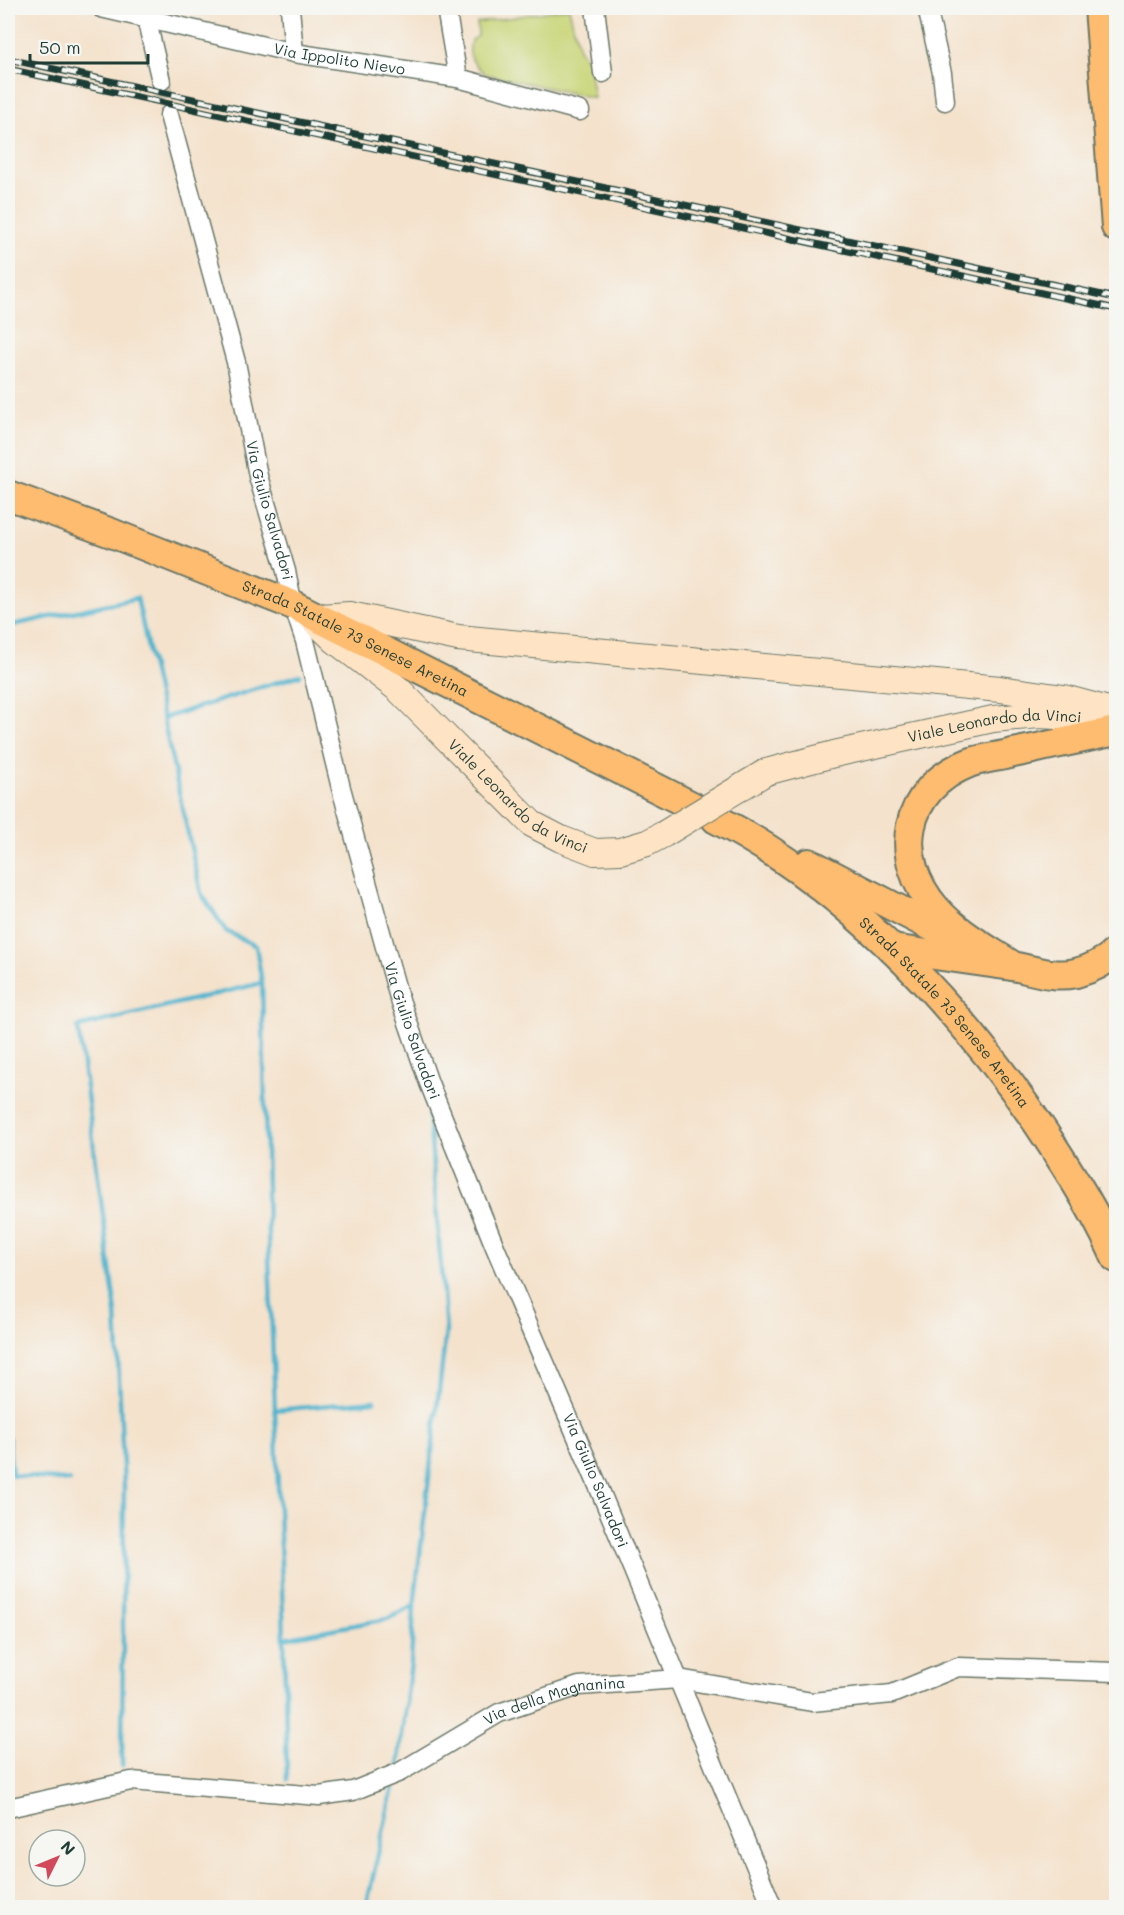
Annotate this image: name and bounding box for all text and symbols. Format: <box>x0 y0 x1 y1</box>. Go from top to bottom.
scale bar <box>30 27 148 65</box>
text: 50 m <box>39 35 81 59</box>
street label: Via Ippolito Nievo <box>272 38 407 79</box>
street label: Via Giulio Salvadori <box>242 439 299 581</box>
street label: Strada Statale 73 Senese Aretina <box>240 575 472 701</box>
street label: Viale Leonardo da Vinci <box>906 704 1082 746</box>
street label: Viale Leonardo da Vinci <box>444 734 591 857</box>
street label: Strada Statale 73 Senese Aretina <box>855 912 1035 1111</box>
street label: Via Giulio Salvadori <box>381 960 446 1102</box>
street label: Via Giulio Salvadori <box>559 1410 634 1550</box>
street label: Via della Magnanina <box>479 1672 626 1729</box>
north arrow <box>27 1828 87 1888</box>
text: N <box>57 1836 80 1859</box>

